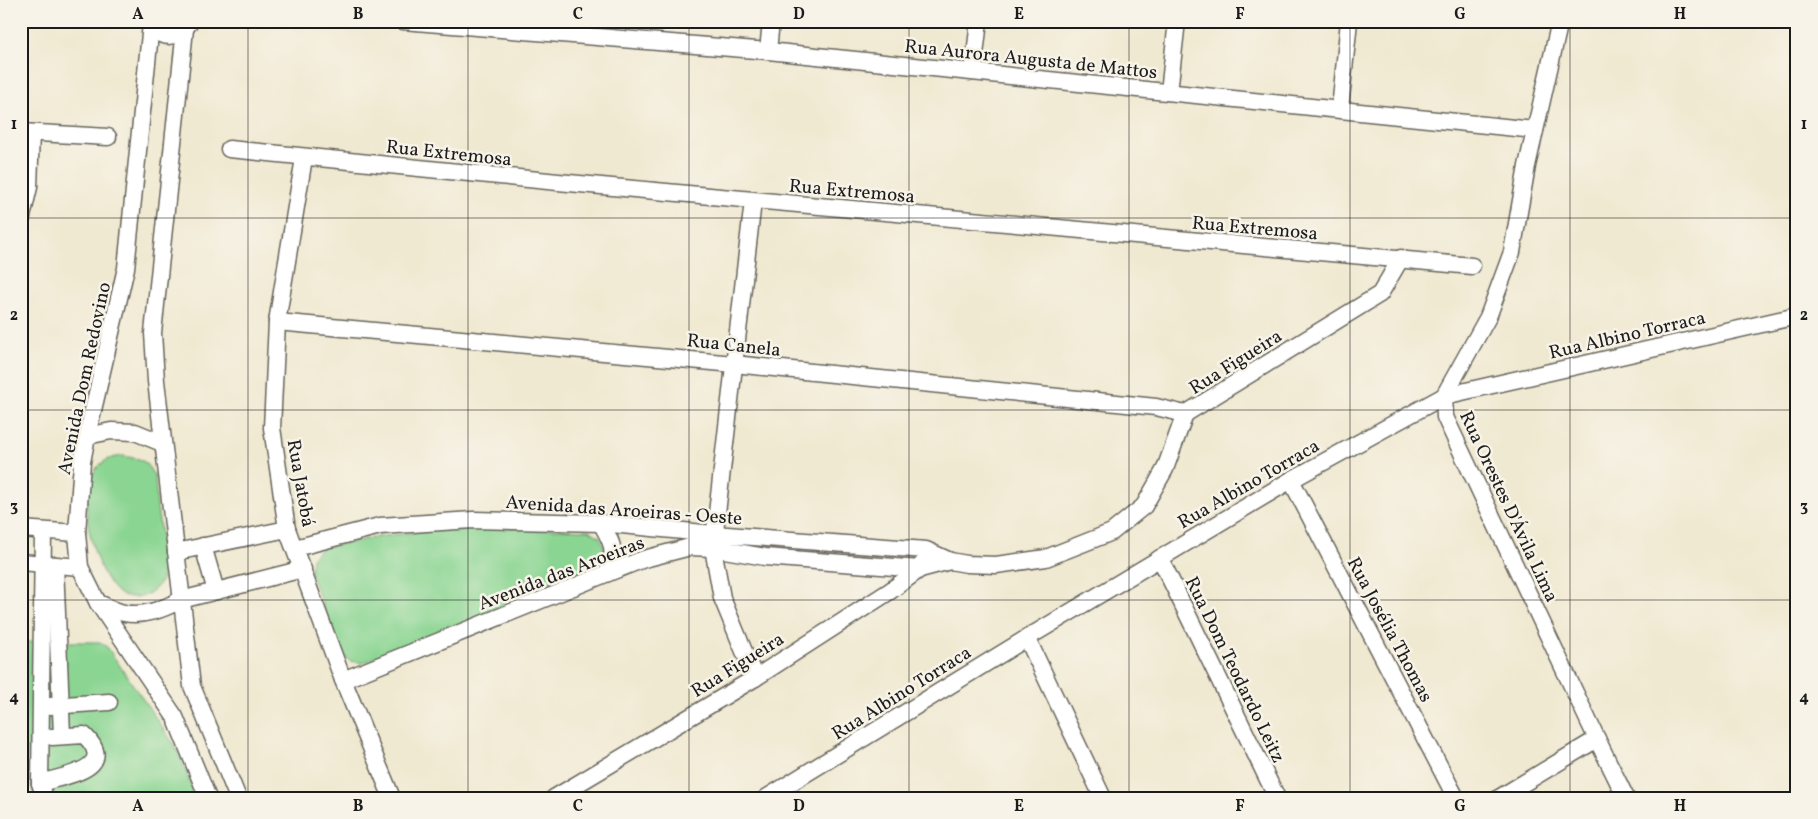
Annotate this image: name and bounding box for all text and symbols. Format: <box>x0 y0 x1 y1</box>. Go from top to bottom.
text: A <box>132 4 144 26</box>
text: B <box>353 4 364 26</box>
text: C <box>573 4 583 26</box>
text: D <box>793 4 805 26</box>
text: E <box>1014 4 1024 26</box>
text: F <box>1235 4 1245 26</box>
text: G <box>1454 4 1466 26</box>
text: H <box>1674 4 1686 26</box>
street label: Rua Aurora Augusta de Mattos <box>903 34 1158 86</box>
text: 1 <box>11 114 17 136</box>
text: 1 <box>1801 114 1807 136</box>
street label: Rua Extremosa <box>385 134 513 174</box>
street label: Rua Extremosa <box>788 174 916 210</box>
street label: Rua Extremosa <box>1191 211 1319 247</box>
street label: Avenida Dom Redovino <box>52 280 118 477</box>
text: 2 <box>10 305 18 327</box>
street label: Rua Albino Torraca <box>1547 305 1708 367</box>
text: 2 <box>1800 305 1808 327</box>
street label: Rua Figueira <box>1184 324 1288 402</box>
street label: Rua Canela <box>686 328 782 364</box>
street label: Rua Orestes D'Ávila Lima <box>1452 407 1564 607</box>
street label: Rua Albino Torraca <box>1173 433 1325 536</box>
street label: Rua Jatobá <box>280 437 321 529</box>
street label: Avenida das Aroeiras - Oeste <box>505 490 743 532</box>
text: 3 <box>10 496 18 518</box>
text: 3 <box>1800 496 1808 518</box>
street label: Avenida das Aroeiras <box>475 530 649 618</box>
street label: Rua Josélia Thomas <box>1340 553 1439 707</box>
street label: Rua Dom Teodardo Leitz <box>1178 572 1291 767</box>
street label: Rua Figueira <box>686 627 790 705</box>
street label: Rua Albino Torraca <box>827 640 977 747</box>
text: 4 <box>9 687 19 709</box>
text: 4 <box>1799 687 1809 709</box>
text: A <box>132 796 144 818</box>
text: B <box>353 796 364 818</box>
text: C <box>573 796 583 818</box>
text: D <box>793 796 805 818</box>
text: E <box>1014 796 1024 818</box>
text: F <box>1235 796 1245 818</box>
text: G <box>1454 796 1466 818</box>
text: H <box>1674 796 1686 818</box>

